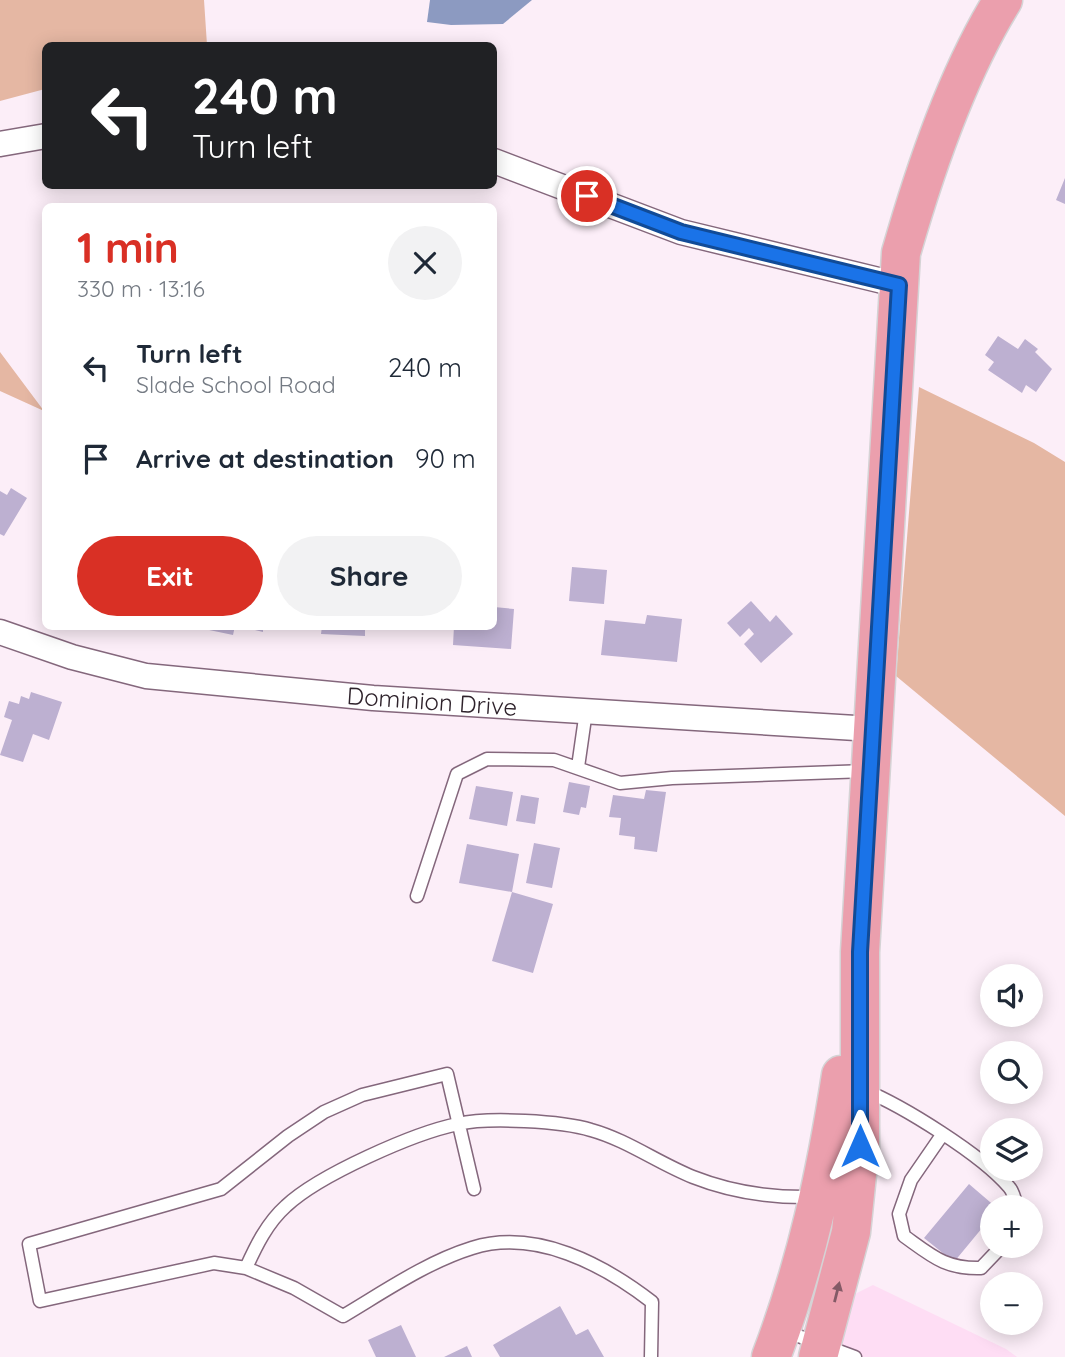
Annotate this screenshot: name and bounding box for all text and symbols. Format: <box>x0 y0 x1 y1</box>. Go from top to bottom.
text: 240 m <box>192 65 338 126</box>
icon: left <box>77 70 168 161</box>
text: Turn left <box>192 126 313 166</box>
pin <box>557 166 617 226</box>
icon: arrive <box>568 177 606 215</box>
text: 1 min <box>77 221 179 274</box>
button: close <box>388 226 462 300</box>
text: 330 m · 13:16 <box>77 274 205 303</box>
text: Turn left <box>136 337 243 370</box>
icon: left <box>77 349 115 387</box>
text: 240 m <box>388 351 462 384</box>
text: Slade School Road <box>136 370 336 399</box>
icon: arrive <box>77 440 115 478</box>
text: Arrive at destination <box>136 442 394 475</box>
text: 90 m <box>415 442 476 475</box>
button: Exit <box>77 536 263 616</box>
button: Share <box>277 536 462 616</box>
street label: Dominion Drive <box>346 680 518 722</box>
map controls <box>980 964 1043 1335</box>
button: sound <box>980 964 1043 1027</box>
button: search <box>980 1041 1043 1104</box>
position arrow <box>823 1109 897 1183</box>
button: layers <box>980 1118 1043 1181</box>
button: + <box>980 1195 1043 1258</box>
button: − <box>980 1272 1043 1335</box>
one-way arrow <box>832 1280 843 1302</box>

